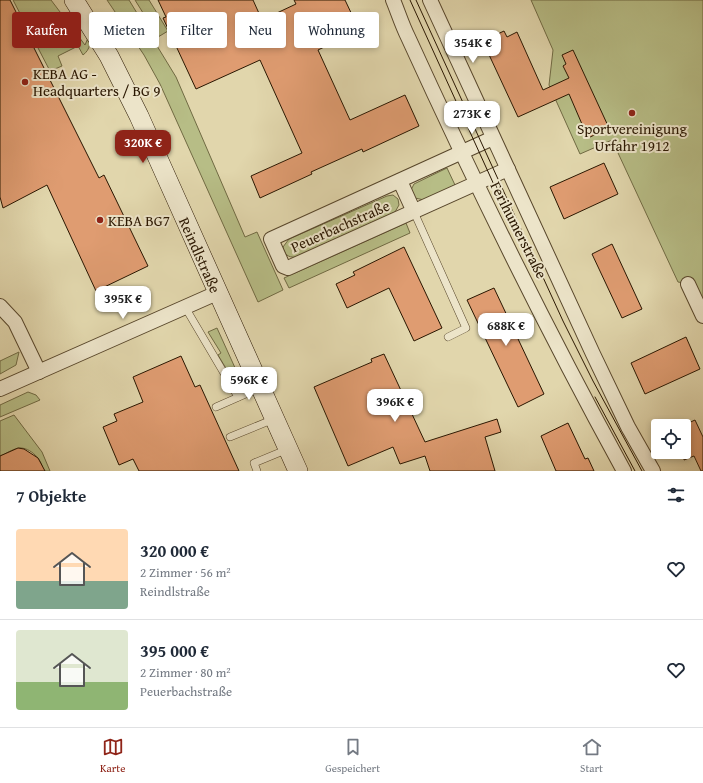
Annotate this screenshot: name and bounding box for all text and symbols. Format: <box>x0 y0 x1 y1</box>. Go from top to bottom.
chip: Kaufen <box>12 12 81 48</box>
chip: Mieten <box>89 12 159 48</box>
chip: Filter <box>167 12 227 48</box>
chip: Neu <box>235 12 286 48</box>
chip: Wohnung <box>294 12 379 48</box>
pin: 354K € <box>440 30 506 64</box>
text: 354K € <box>454 33 492 52</box>
place label: KEBA AG - Headquarters / BG 9 <box>33 63 160 101</box>
marker: KEBA AG - Headquarters / BG 9 <box>20 77 30 87</box>
pin: 273K € <box>439 101 505 135</box>
text: 273K € <box>453 104 491 123</box>
marker: Sportvereinigung Urfahr 1912 <box>627 108 637 118</box>
place label: Sportvereinigung Urfahr 1912 <box>577 118 688 156</box>
pin: 320K € <box>110 130 176 164</box>
text: 320K € <box>124 133 162 152</box>
street label: Ferihumerstraße <box>485 178 553 282</box>
street label: Peuerbachstraße <box>287 195 393 257</box>
place label: KEBA BG7 <box>108 210 170 231</box>
street label: Reindlstraße <box>174 214 226 296</box>
marker: KEBA BG7 <box>95 215 105 225</box>
pin: 395K € <box>90 286 156 320</box>
text: 395K € <box>104 289 142 308</box>
pin: 688K € <box>473 313 539 347</box>
text: 688K € <box>487 316 525 335</box>
pin: 596K € <box>216 367 282 401</box>
text: 596K € <box>230 370 268 389</box>
pin: 396K € <box>362 389 428 423</box>
text: 396K € <box>376 392 414 411</box>
map controls <box>651 419 691 459</box>
button: locate <box>651 419 691 459</box>
text: 7 Objekte <box>16 483 86 508</box>
icon: filters <box>665 484 687 506</box>
text: 320 000 € <box>140 538 209 563</box>
icon: home <box>48 545 96 593</box>
icon: heart <box>665 558 687 580</box>
text: 2 Zimmer · 56 m² <box>140 563 231 582</box>
text: Reindlstraße <box>140 582 210 601</box>
text: 395 000 € <box>140 638 209 663</box>
icon: home <box>48 646 96 694</box>
icon: heart <box>665 659 687 681</box>
text: 2 Zimmer · 80 m² <box>140 663 231 682</box>
text: Peuerbachstraße <box>140 682 232 701</box>
tab: Karte <box>100 736 125 776</box>
tab: Gespeichert <box>325 736 380 776</box>
tab: Start <box>580 736 603 776</box>

